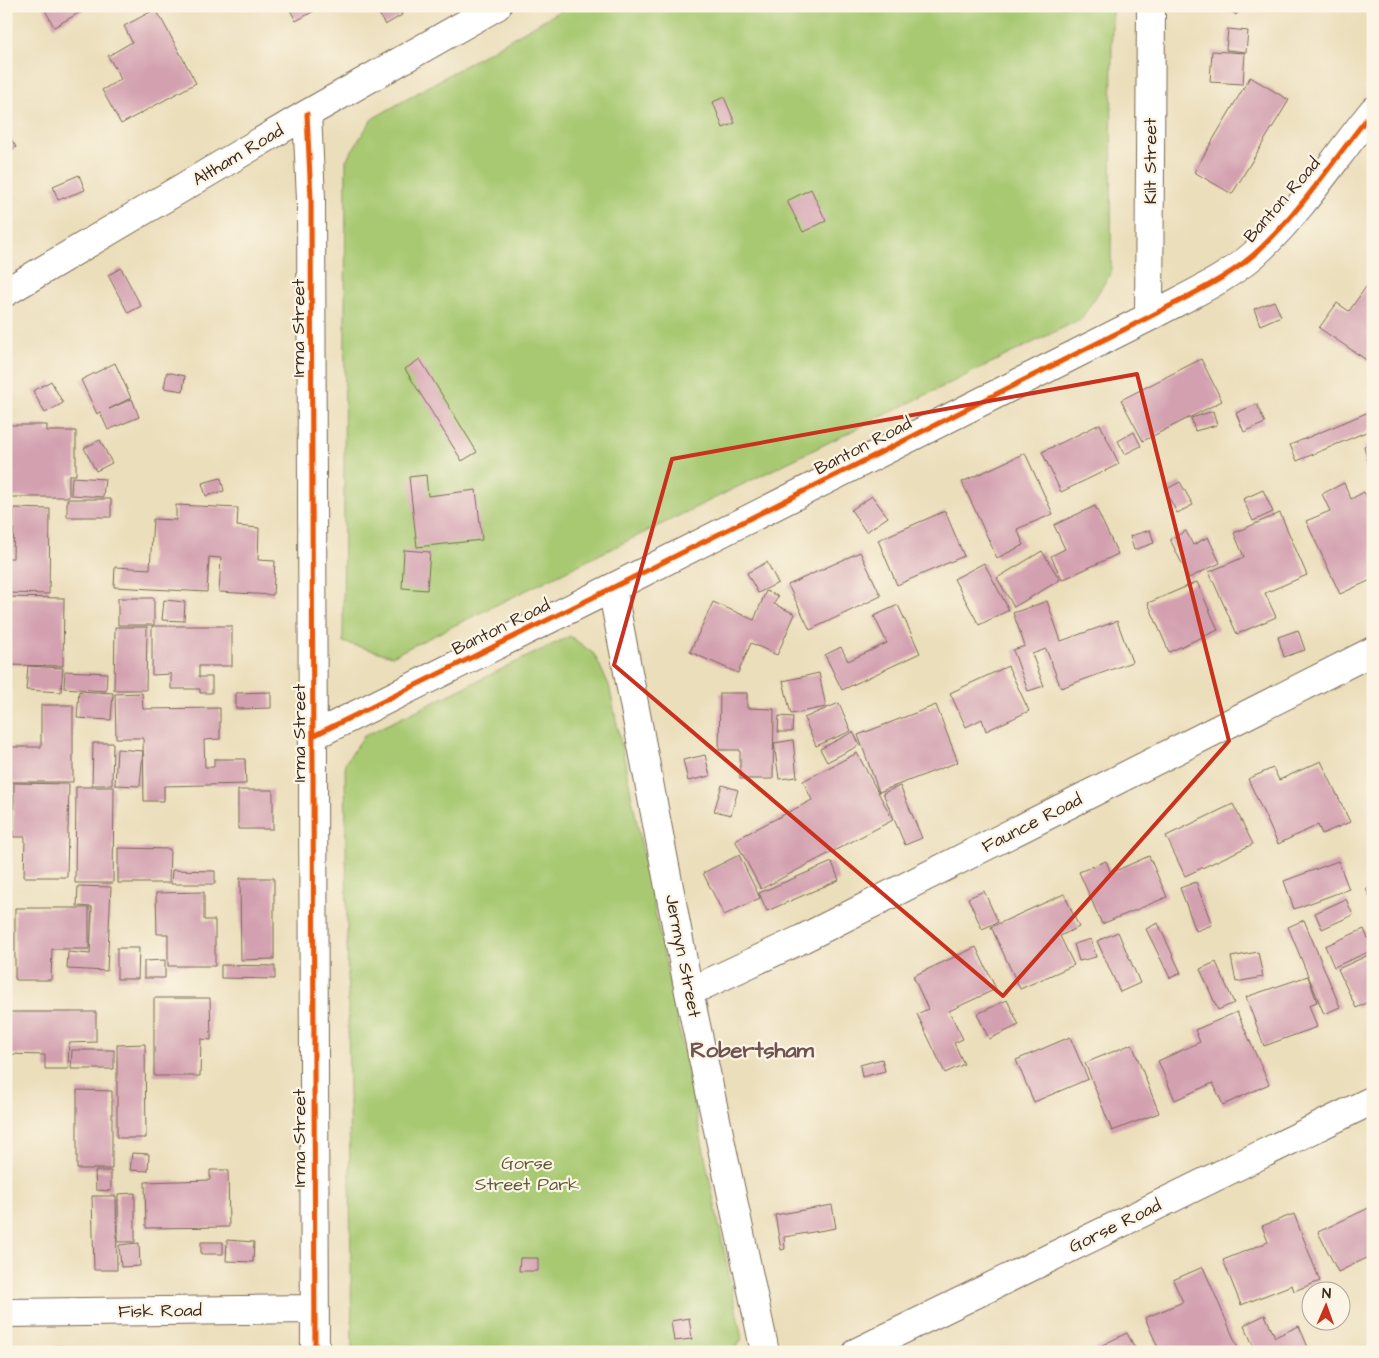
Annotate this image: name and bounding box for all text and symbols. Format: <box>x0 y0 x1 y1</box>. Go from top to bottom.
street label: Kilt Street <box>1138 117 1163 204</box>
street label: Altham Road <box>188 118 288 192</box>
street label: Banton Road <box>1238 152 1326 248</box>
street label: Irma Street <box>286 278 311 377</box>
street label: Banton Road <box>810 411 916 481</box>
street label: Banton Road <box>448 593 554 661</box>
street label: Irma Street <box>287 683 312 782</box>
street label: Faunce Road <box>978 787 1086 859</box>
street label: Jermyn Street <box>658 892 707 1021</box>
district label: Robertsham <box>690 1035 815 1066</box>
street label: Irma Street <box>287 1088 312 1187</box>
park label: Gorse Street Park <box>475 1151 579 1197</box>
street label: Gorse Road <box>1065 1193 1165 1259</box>
north arrow <box>1302 1280 1352 1330</box>
text: N <box>1322 1284 1331 1304</box>
street label: Fisk Road <box>118 1298 202 1324</box>

